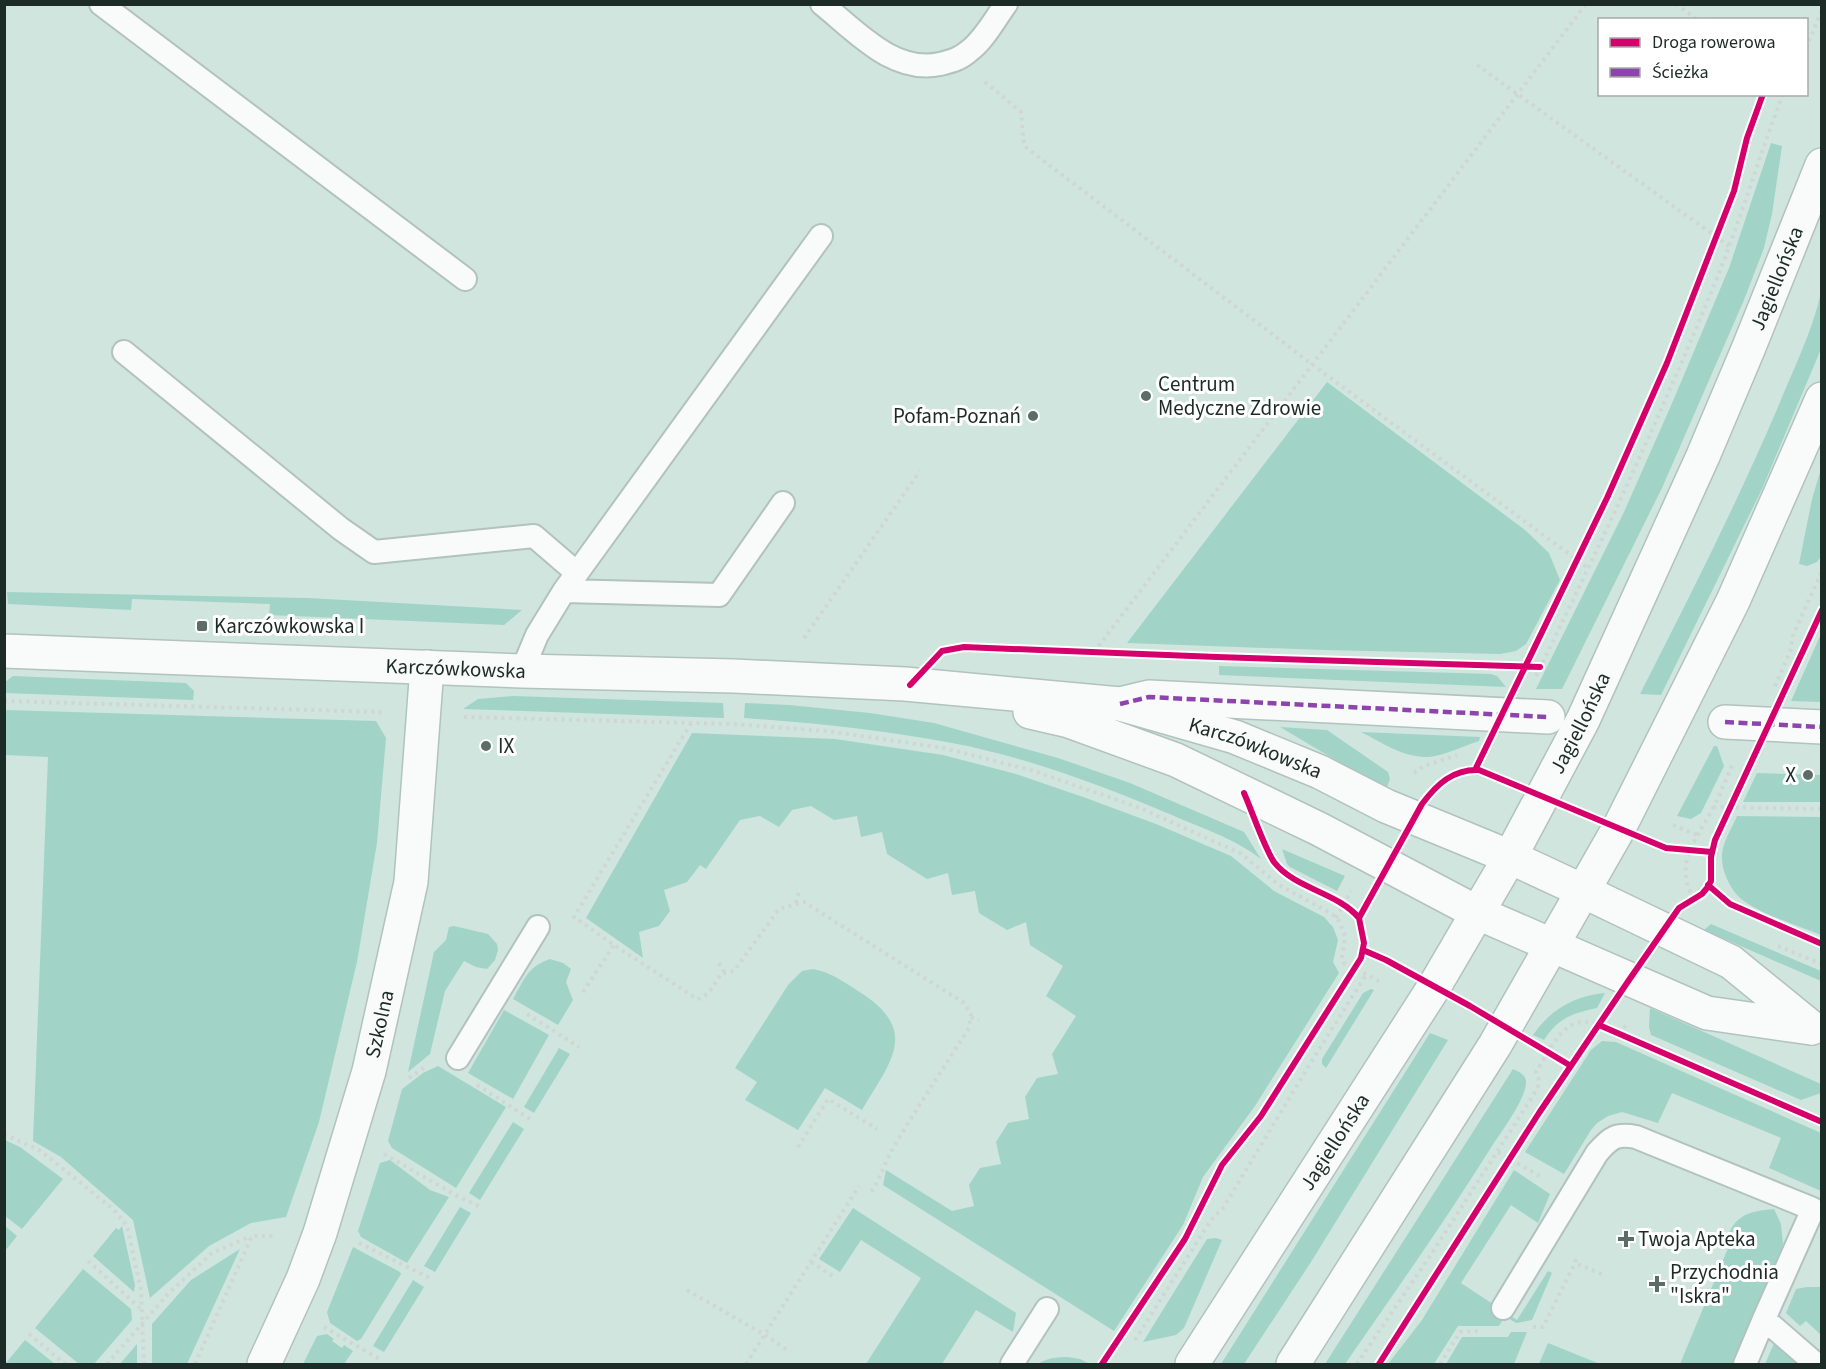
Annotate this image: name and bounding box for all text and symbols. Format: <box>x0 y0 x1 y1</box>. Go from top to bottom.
legend <box>1598 18 1808 96</box>
text: Droga rowerowa <box>1652 30 1776 55</box>
text: Ścieżka <box>1652 60 1709 85</box>
street label: Jagiellońska <box>1742 222 1811 335</box>
place label: Centrum Medyczne Zdrowie <box>1158 369 1321 423</box>
marker: Centrum Medyczne Zdrowie <box>1139 389 1153 403</box>
place label: Pofam-Poznań <box>893 401 1021 431</box>
marker: Pofam-Poznań <box>1026 409 1040 423</box>
place label: Karczówkowska I <box>214 611 364 641</box>
marker: Karczówkowska I <box>195 619 209 633</box>
street label: Karczówkowska <box>385 651 526 686</box>
street label: Jagiellońska <box>1542 667 1618 779</box>
street label: Karczówkowska <box>1185 709 1327 786</box>
place label: IX <box>498 731 515 761</box>
marker: IX <box>479 739 493 753</box>
place label: X <box>1785 760 1796 790</box>
marker: X <box>1801 768 1815 782</box>
street label: Szkolna <box>357 987 402 1061</box>
street label: Jagiellońska <box>1292 1087 1377 1196</box>
place label: Twoja Apteka <box>1638 1224 1756 1254</box>
marker: Twoja Apteka <box>1619 1232 1633 1246</box>
place label: Przychodnia "Iskra" <box>1670 1257 1779 1311</box>
marker: Przychodnia "Iskra" <box>1648 1275 1666 1293</box>

